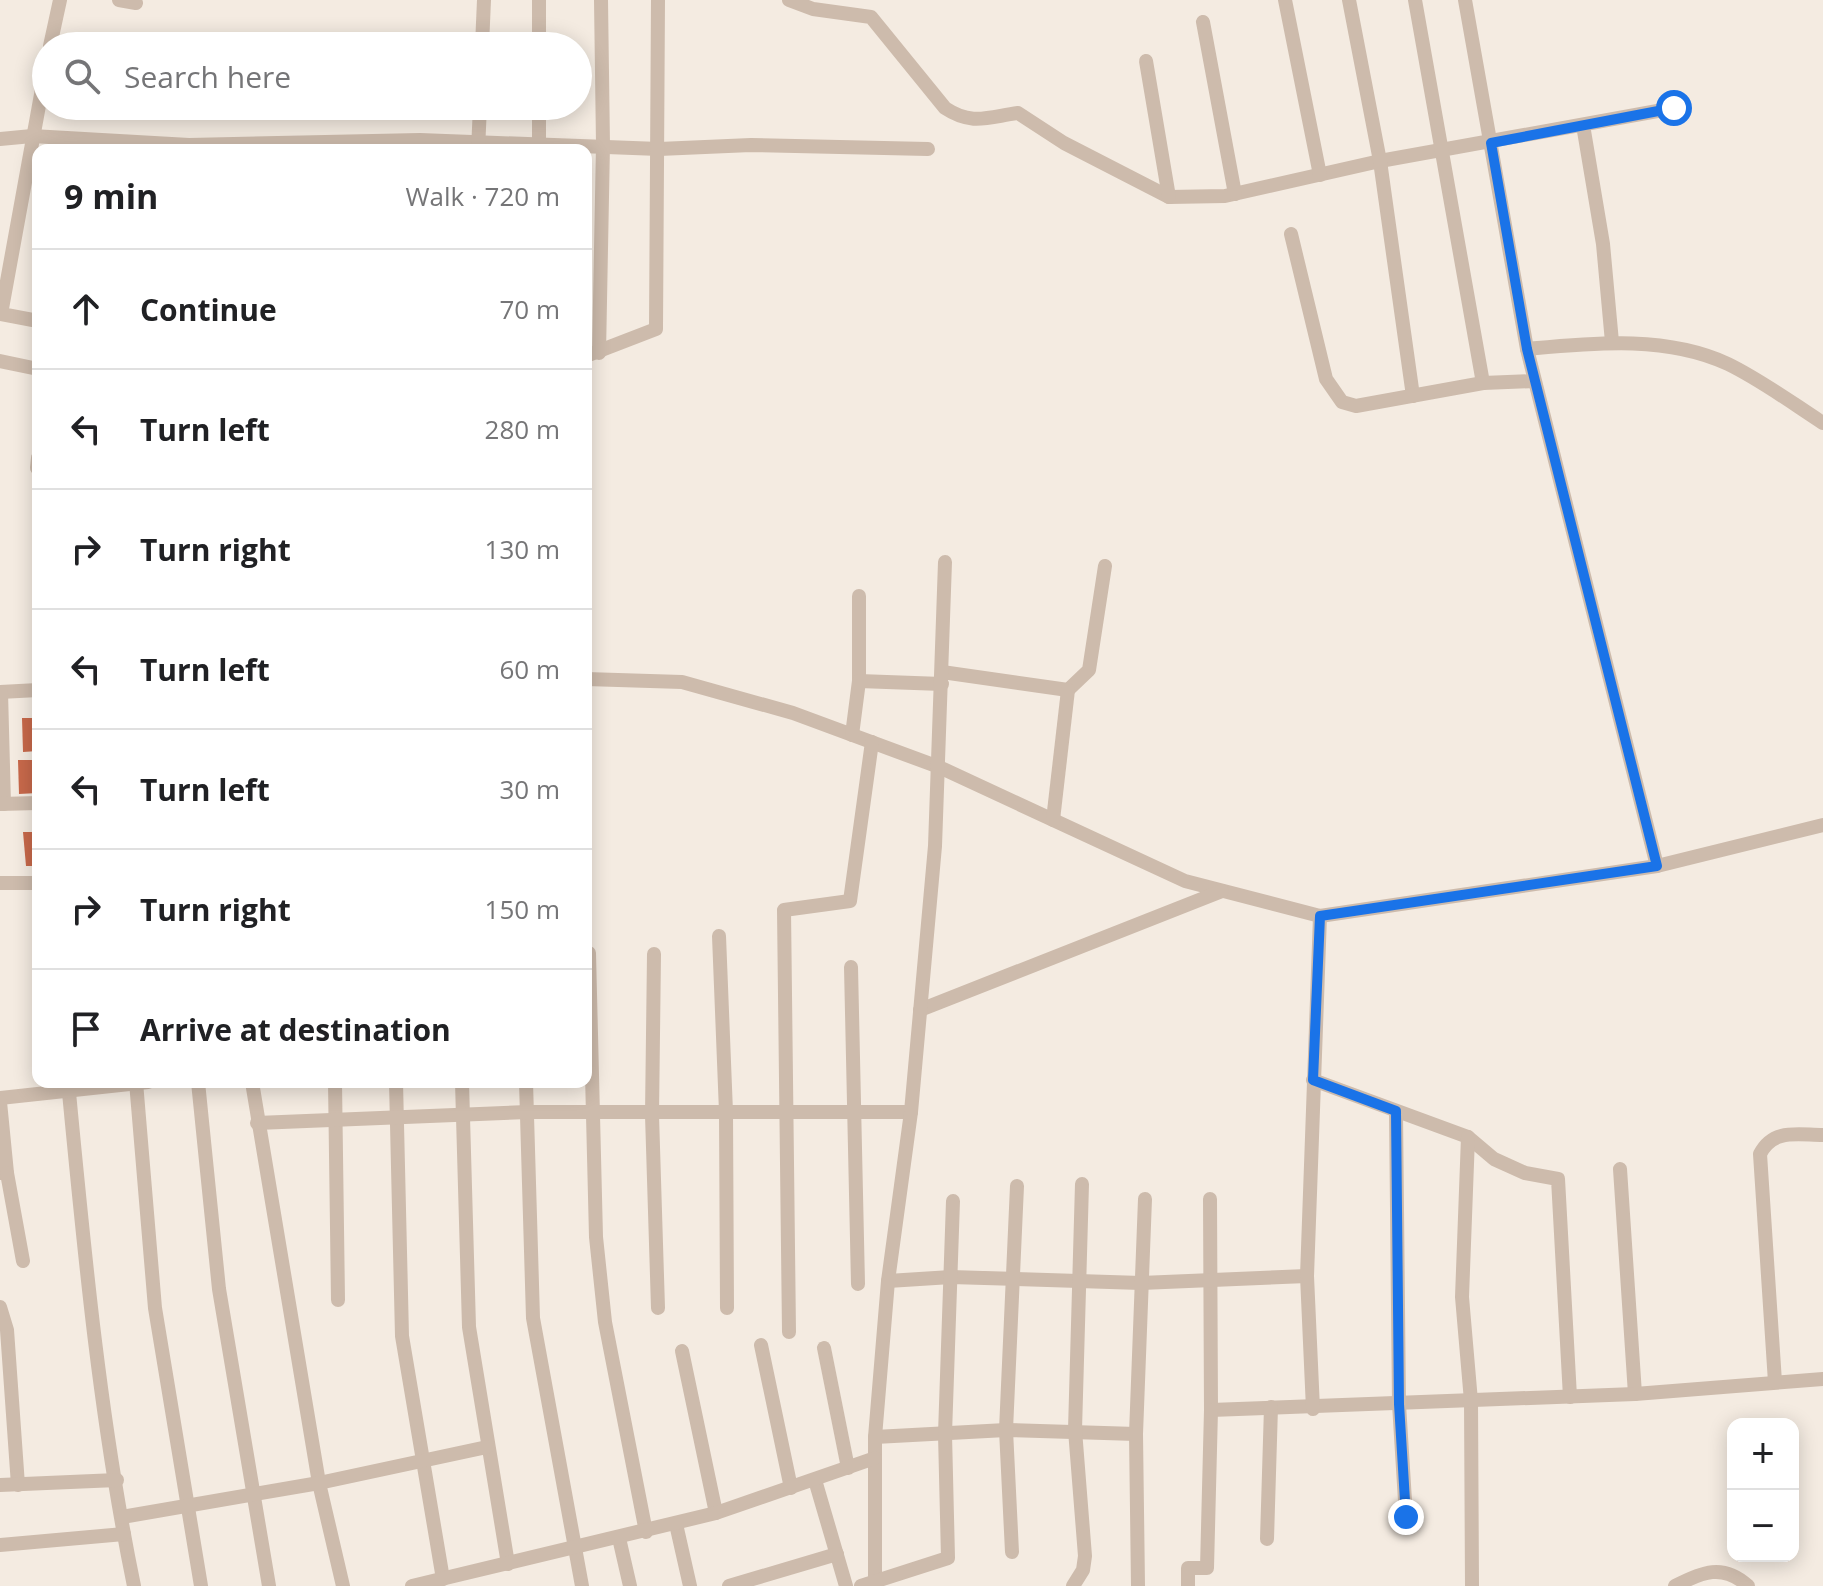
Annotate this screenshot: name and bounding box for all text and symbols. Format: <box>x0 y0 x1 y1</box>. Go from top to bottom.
search box <box>32 32 592 120</box>
icon: search <box>60 54 104 98</box>
text: Search here <box>124 56 291 97</box>
route start <box>1656 90 1692 126</box>
text: 9 min <box>64 173 158 219</box>
text: Walk · 720 m <box>406 178 560 214</box>
icon: ahead <box>64 287 108 331</box>
text: Continue <box>140 289 277 330</box>
text: 70 m <box>499 291 560 327</box>
icon: left <box>64 407 108 451</box>
text: Turn left <box>140 409 270 450</box>
text: 280 m <box>485 411 560 447</box>
icon: right <box>64 527 108 571</box>
text: Turn right <box>140 529 291 570</box>
text: 130 m <box>485 531 560 567</box>
icon: left <box>64 647 108 691</box>
text: Turn left <box>140 649 270 690</box>
text: 60 m <box>499 651 560 687</box>
icon: left <box>64 767 108 811</box>
text: Turn left <box>140 769 270 810</box>
text: 30 m <box>499 771 560 807</box>
icon: right <box>64 887 108 931</box>
text: Turn right <box>140 889 291 930</box>
text: 150 m <box>485 891 560 927</box>
icon: arrive <box>64 1007 108 1051</box>
text: Arrive at destination <box>140 1009 451 1050</box>
map controls <box>1727 1418 1799 1562</box>
button: + <box>1727 1418 1799 1490</box>
button: − <box>1727 1490 1799 1562</box>
route end <box>1388 1499 1424 1535</box>

